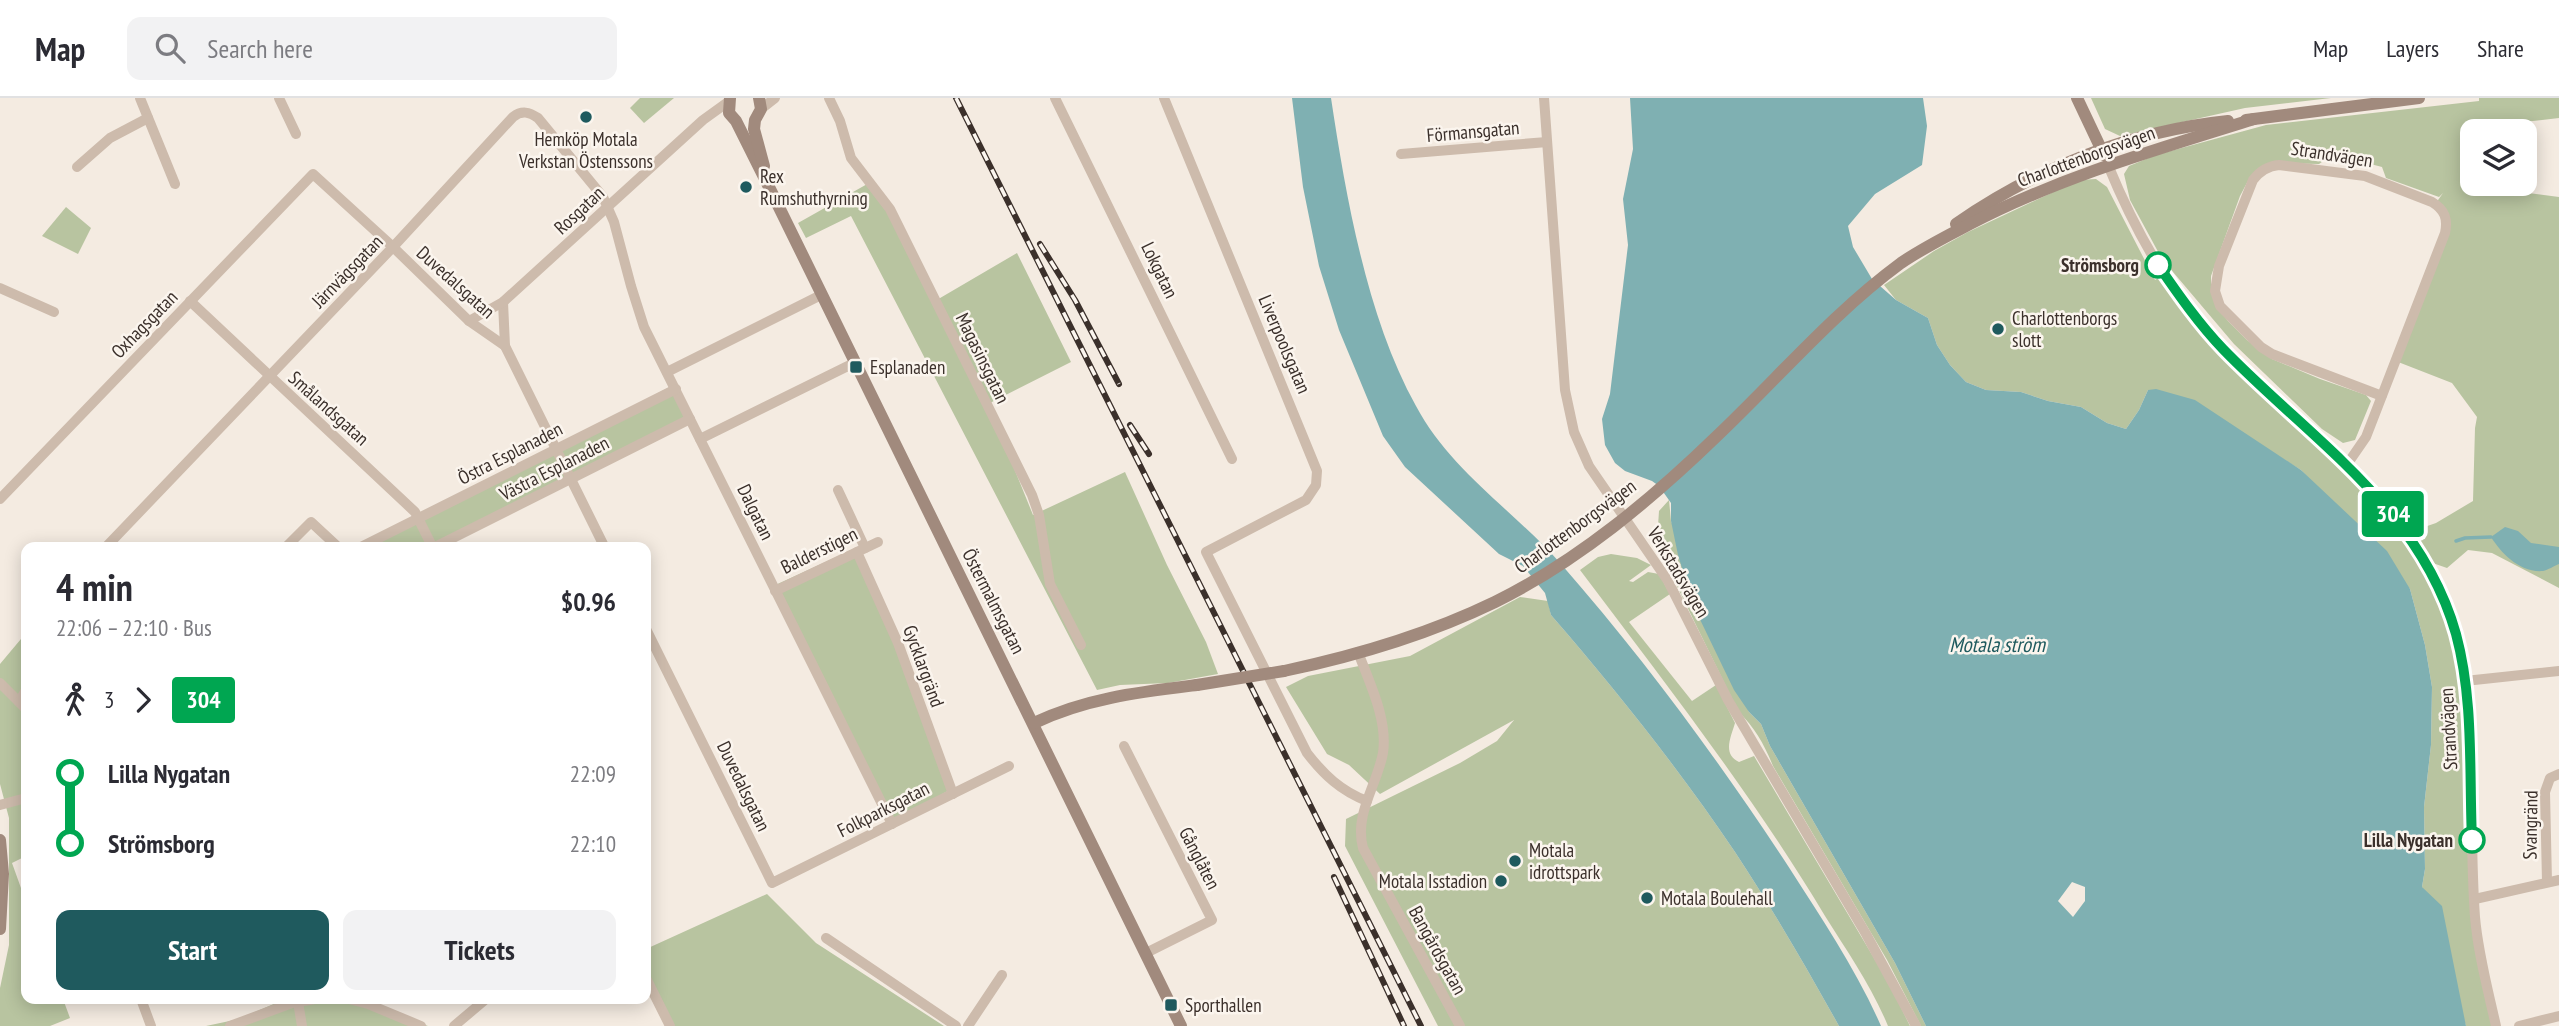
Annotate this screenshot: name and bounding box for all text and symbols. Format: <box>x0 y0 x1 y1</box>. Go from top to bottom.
search box <box>127 17 617 80</box>
text: Map <box>35 27 85 70</box>
icon: search <box>151 29 189 67</box>
text: Search here <box>207 32 313 65</box>
text: Map <box>2313 33 2348 64</box>
text: Layers <box>2386 33 2439 64</box>
text: Share <box>2477 33 2524 64</box>
marker: Hemköp Motala Verkstan Östenssons <box>578 109 594 125</box>
street label: Förmansgatan <box>1426 115 1520 147</box>
map controls <box>2460 119 2537 196</box>
button: layers <box>2460 119 2537 196</box>
street label: Charlottenborgsvägen <box>2014 120 2158 192</box>
place label: Hemköp Motala Verkstan Östenssons <box>518 127 653 173</box>
street label: Strandvägen <box>2290 136 2374 172</box>
place label: Rex Rumshuthyrning <box>760 164 868 210</box>
marker: Rex Rumshuthyrning <box>738 179 754 195</box>
street label: Rosgatan <box>549 181 609 239</box>
street label: Järnvägsgatan <box>306 229 388 313</box>
street label: Lokgatan <box>1136 238 1184 302</box>
street label: Duvedalsgatan <box>412 241 500 323</box>
marker: Strömsborg <box>2145 252 2171 278</box>
place label: Strömsborg <box>2061 253 2139 277</box>
street label: Oxhagsgatan <box>106 285 182 363</box>
street label: Liverpoolsgatan <box>1253 291 1317 397</box>
place label: Charlottenborgs slott <box>2012 306 2117 352</box>
street label: Magasinsgatan <box>951 309 1015 407</box>
marker: Charlottenborgs slott <box>1990 321 2006 337</box>
place label: Esplanaden <box>870 355 945 379</box>
marker: Esplanaden <box>848 359 864 375</box>
street label: Smålandsgatan <box>284 366 374 450</box>
street label: Östra Esplanaden <box>454 416 566 490</box>
street label: Västra Esplanaden <box>494 430 613 506</box>
street label: Charlottenborgsvägen <box>1509 474 1641 578</box>
street label: Dalgatan <box>732 480 780 544</box>
line badge: 304 <box>2353 491 2433 537</box>
text: 304 <box>2376 498 2410 529</box>
street label: Balderstigen <box>777 521 861 579</box>
street label: Verkstadsvägen <box>1642 521 1715 622</box>
street label: Östermalmsgatan <box>957 544 1031 658</box>
text: 4 min <box>56 562 133 611</box>
text: $0.96 <box>561 585 616 618</box>
text: 22:06 – 22:10 · Bus <box>56 613 212 642</box>
street label: Gycklargränd <box>898 622 950 710</box>
water label: Motala ström <box>1949 631 2046 658</box>
icon: walk <box>56 681 94 719</box>
icon: forward <box>124 681 162 719</box>
text: 304 <box>186 684 221 715</box>
text: 3 <box>104 685 114 714</box>
street label: Strandvägen <box>2434 687 2462 771</box>
street label: Duvedalsgatan <box>712 737 776 835</box>
text: Lilla Nygatan <box>108 757 230 790</box>
text: 22:09 <box>570 759 616 788</box>
street label: Folkparksgatan <box>833 776 933 842</box>
street label: Svangränd <box>2517 790 2543 860</box>
street label: Gånglåten <box>1174 823 1226 893</box>
text: Strömsborg <box>108 827 215 860</box>
marker: Lilla Nygatan <box>2459 827 2485 853</box>
place label: Lilla Nygatan <box>2364 828 2453 852</box>
text: 22:10 <box>570 829 616 858</box>
place label: Motala idrottspark <box>1529 838 1601 884</box>
marker: Motala idrottspark <box>1507 853 1523 869</box>
place label: Motala Isstadion <box>1379 869 1487 893</box>
marker: Motala Isstadion <box>1493 873 1509 889</box>
place label: Motala Boulehall <box>1661 886 1773 910</box>
marker: Motala Boulehall <box>1639 890 1655 906</box>
street label: Bangårdsgatan <box>1404 902 1472 998</box>
button: Start <box>56 910 329 990</box>
button: Tickets <box>343 910 616 990</box>
place label: Sporthallen <box>1185 993 1262 1017</box>
marker: Sporthallen <box>1163 997 1179 1013</box>

